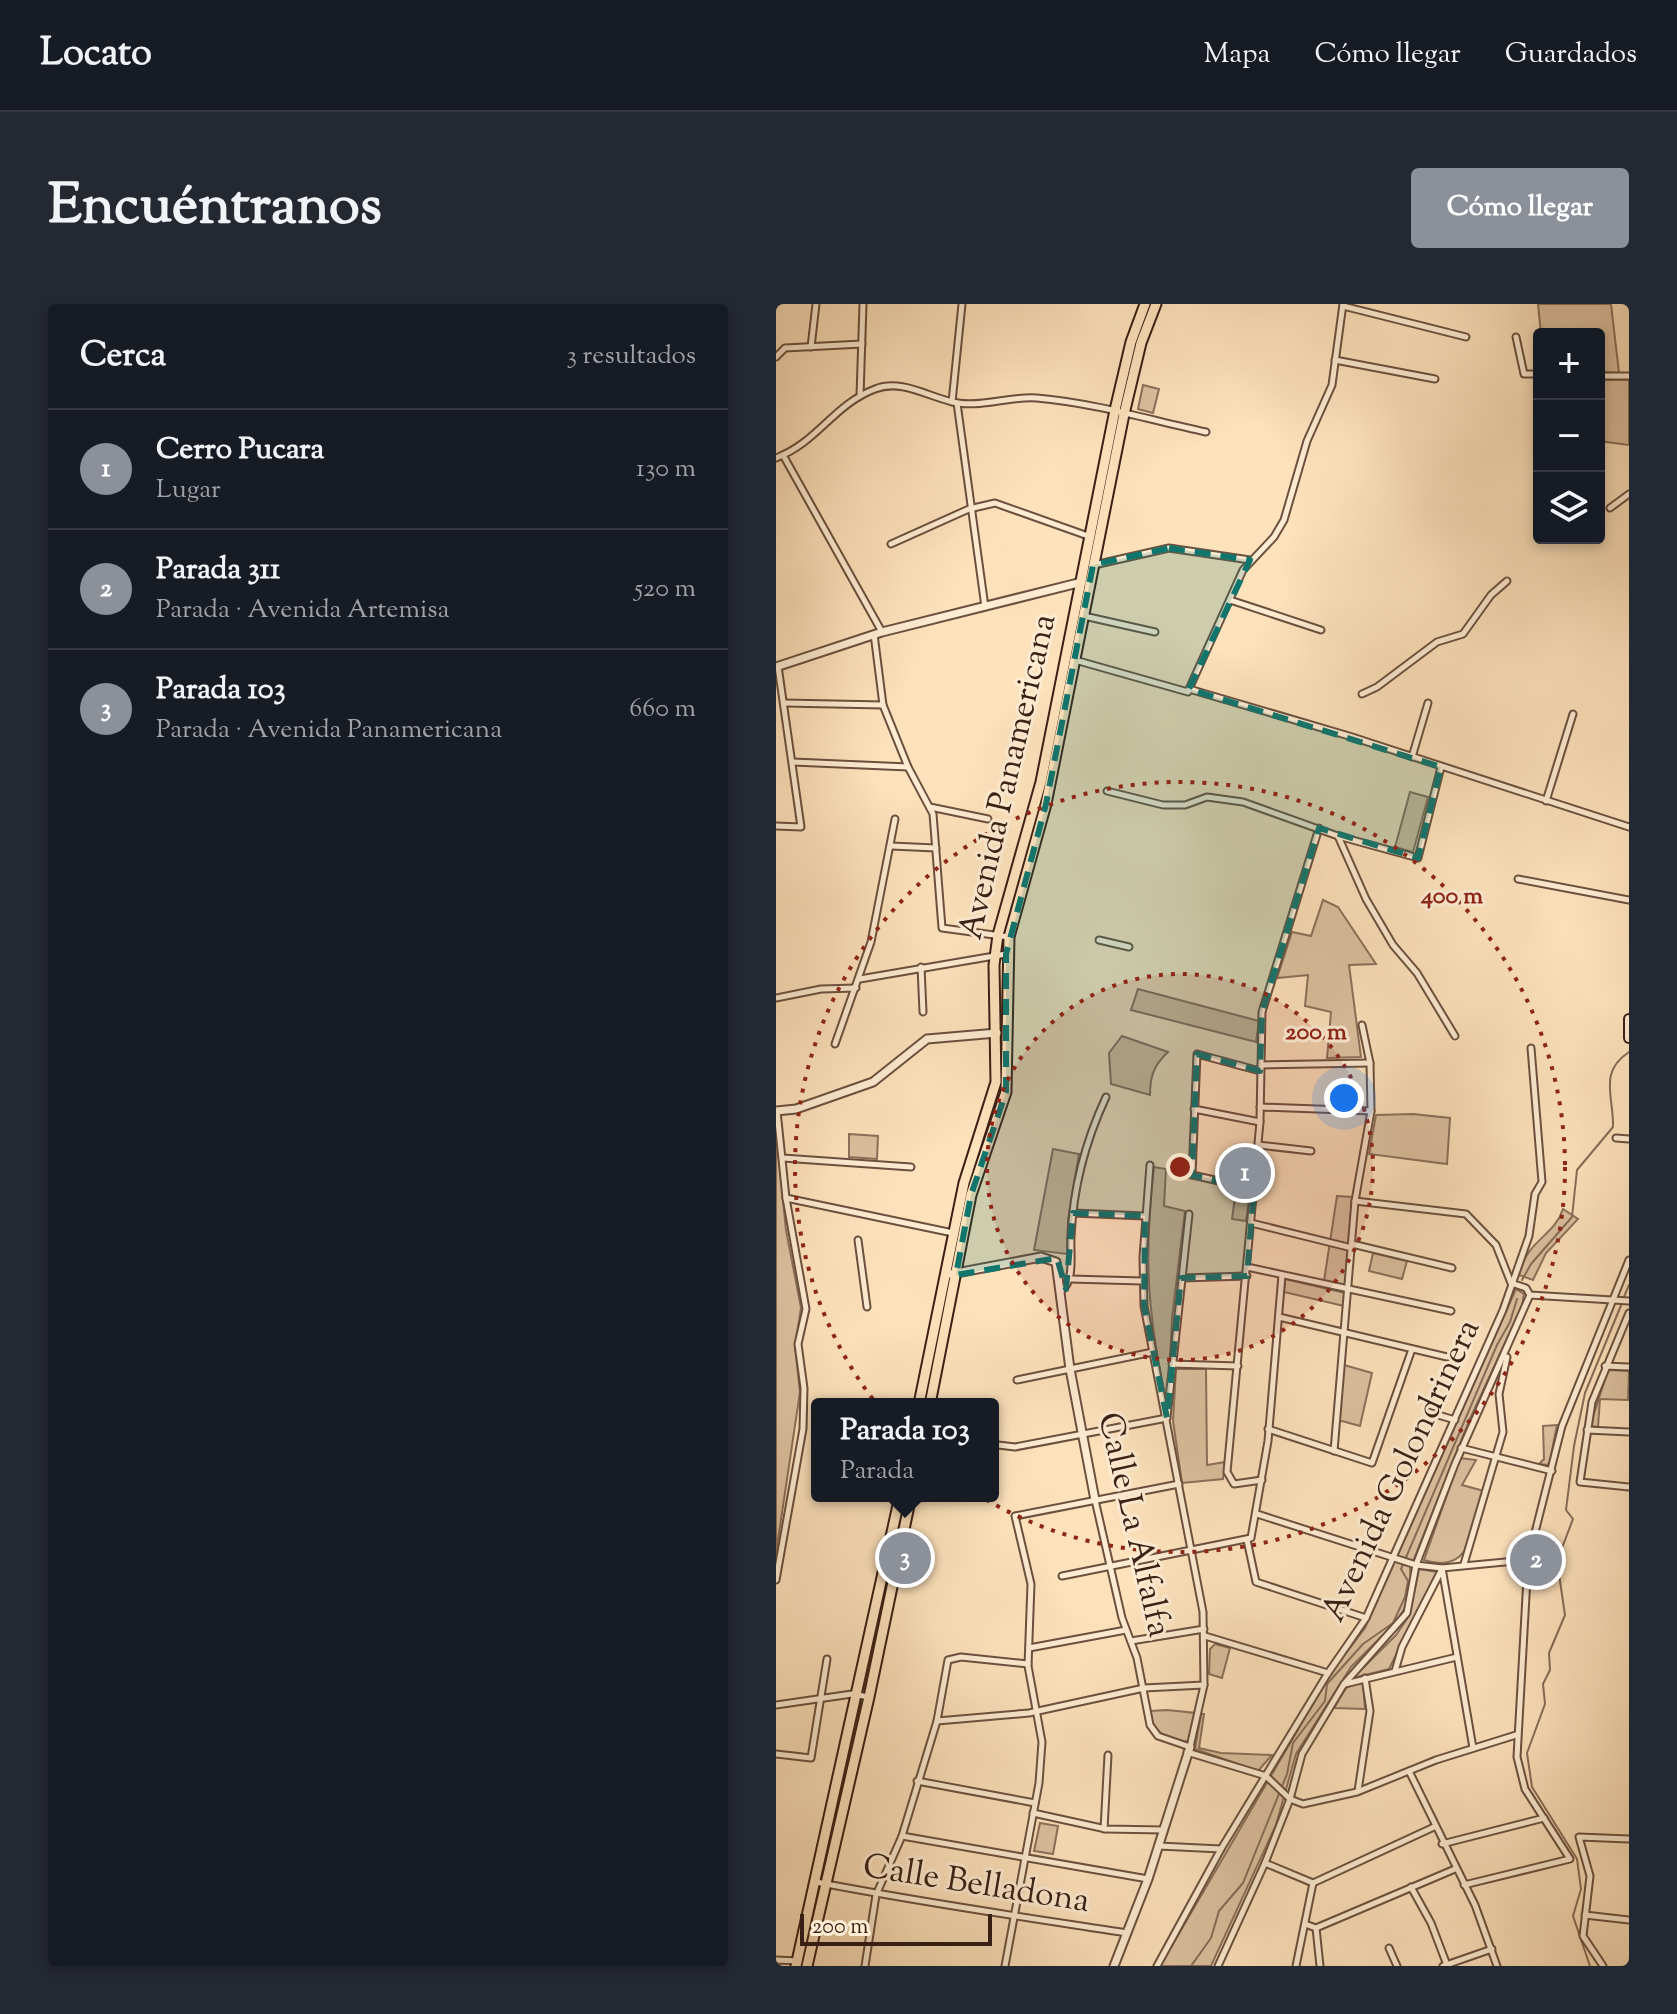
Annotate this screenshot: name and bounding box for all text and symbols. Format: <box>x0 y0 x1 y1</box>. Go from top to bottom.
text: Locato <box>40 28 152 82</box>
text: Mapa <box>1204 35 1270 75</box>
text: Cómo llegar <box>1314 35 1461 75</box>
text: Guardados <box>1505 35 1637 75</box>
text: Encuéntranos <box>48 168 382 249</box>
button: Cómo llegar <box>1411 168 1629 248</box>
map controls <box>1533 328 1605 544</box>
button: + <box>1533 328 1605 400</box>
text: Cerca <box>80 332 166 381</box>
text: 3 resultados <box>567 338 696 375</box>
button: − <box>1533 400 1605 472</box>
text: Cerro Pucara <box>156 429 324 472</box>
text: 1 <box>102 451 110 488</box>
text: 130 m <box>636 451 696 488</box>
text: Lugar <box>156 472 221 509</box>
button: layers <box>1533 472 1605 544</box>
text: Parada 311 <box>156 549 280 592</box>
text: 2 <box>100 571 112 608</box>
text: 520 m <box>634 571 696 608</box>
text: Parada · Avenida Artemisa <box>156 592 450 629</box>
street label: Avenida Panamericana <box>948 609 1070 945</box>
text: Parada 103 <box>156 669 286 712</box>
text: 3 <box>101 691 111 728</box>
text: 660 m <box>629 691 696 728</box>
text: Parada · Avenida Panamericana <box>156 712 502 749</box>
text: 400 m <box>1420 880 1483 914</box>
text: 200 m <box>1285 1016 1347 1050</box>
your location <box>1324 1078 1364 1118</box>
pin: 1 <box>1219 1143 1271 1203</box>
centre of rings <box>1166 1153 1194 1181</box>
street label: Avenida Golondrinera <box>1310 1311 1494 1631</box>
popup <box>811 1398 999 1502</box>
street label: Calle La Alfalfa <box>1083 1408 1183 1642</box>
text: Parada 103 <box>840 1410 970 1453</box>
text: Parada <box>840 1453 914 1490</box>
pin: 3 <box>879 1528 931 1588</box>
pin: 2 <box>1510 1530 1562 1590</box>
street label: Calle Belladona <box>859 1843 1093 1927</box>
scale bar <box>800 1910 992 1946</box>
text: 200 m <box>812 1912 868 1944</box>

